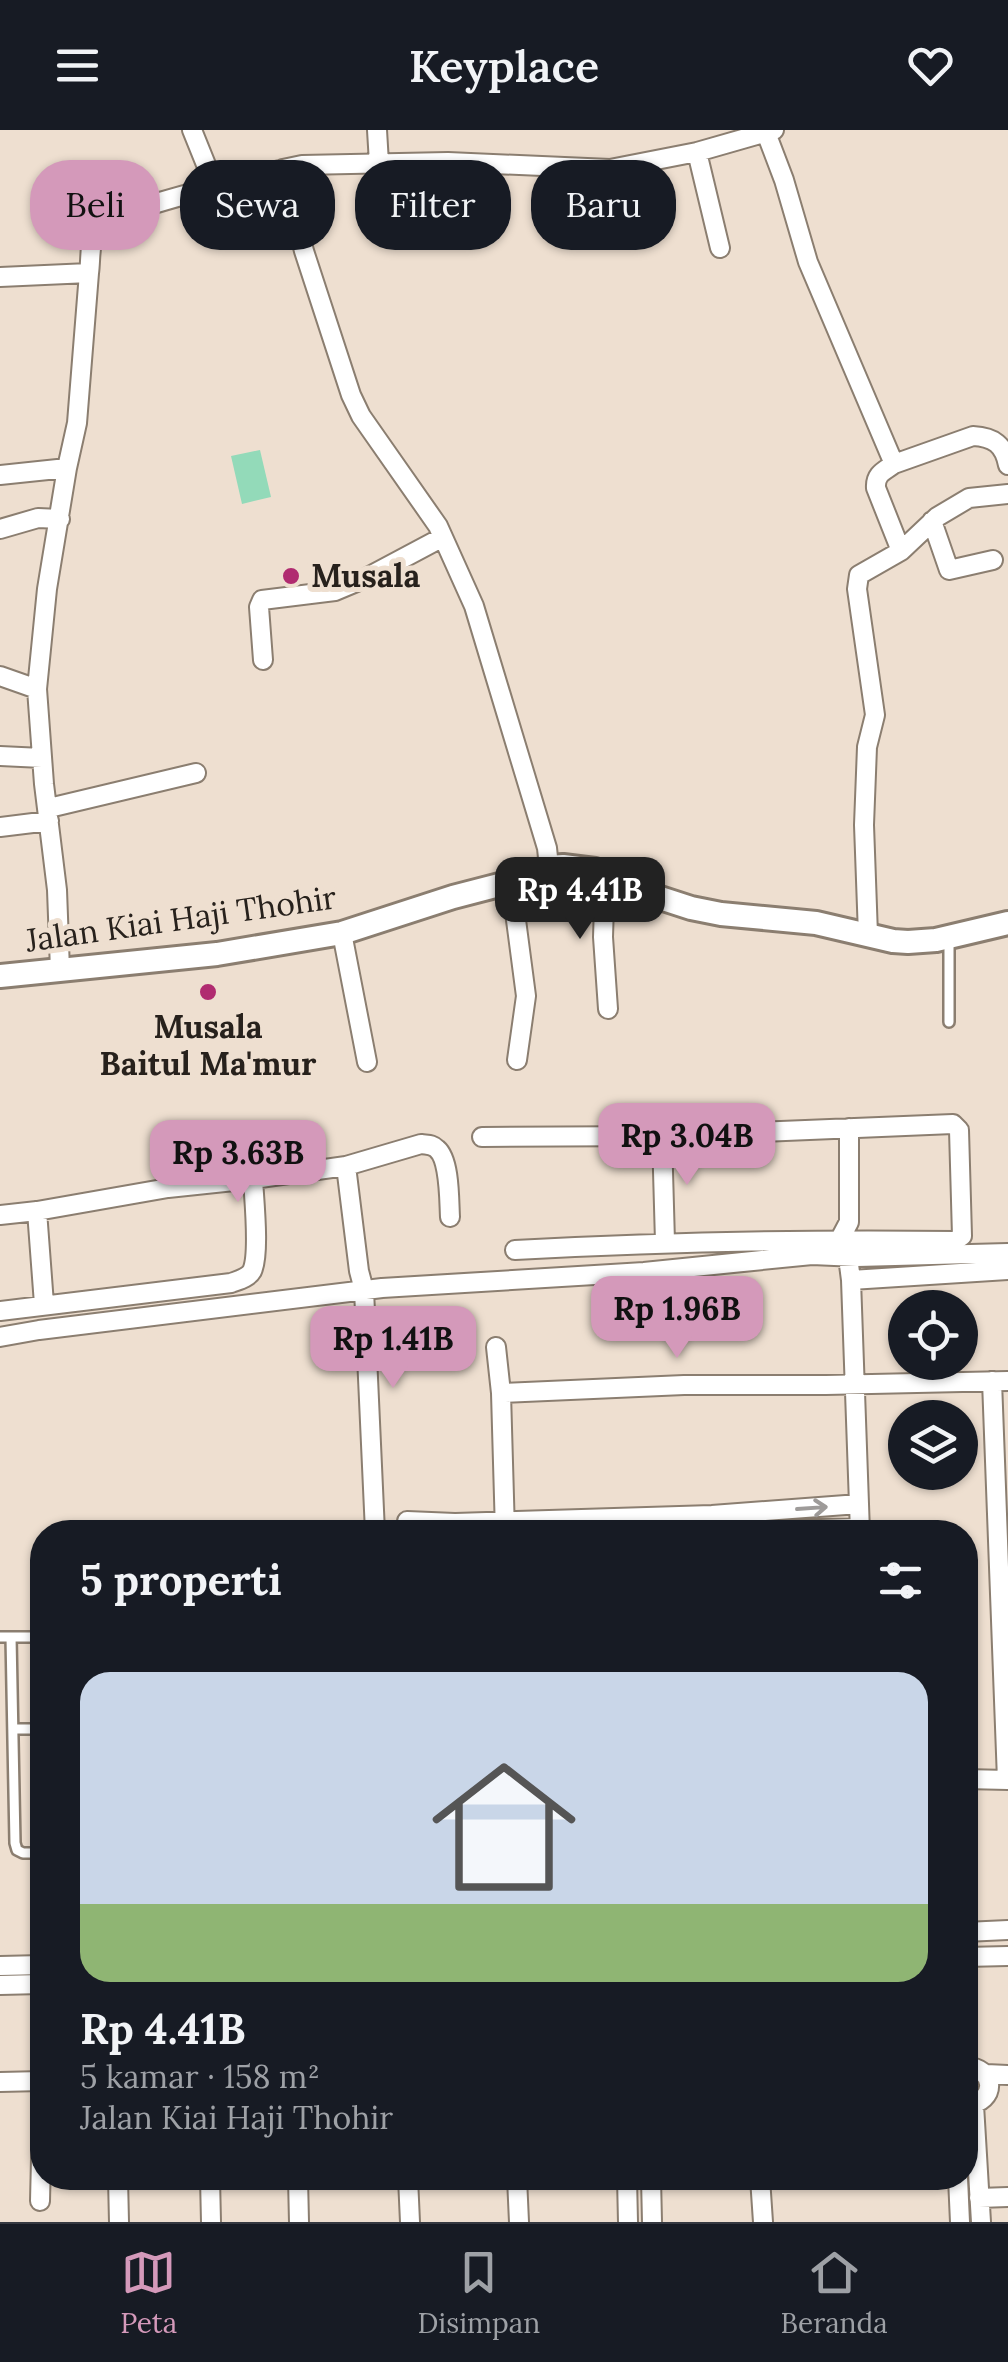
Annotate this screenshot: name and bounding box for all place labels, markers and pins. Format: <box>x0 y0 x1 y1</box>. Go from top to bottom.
place label: Musala <box>311 555 420 596</box>
marker: Musala <box>280 565 302 587</box>
pin: Rp 4.41B <box>477 857 683 942</box>
marker: Musala Baitul Ma'mur <box>197 981 219 1003</box>
place label: Musala Baitul Ma'mur <box>100 1006 317 1084</box>
pin: Rp 3.04B <box>584 1103 790 1188</box>
pin: Rp 3.63B <box>135 1120 341 1205</box>
pin: Rp 1.96B <box>574 1276 780 1361</box>
pin: Rp 1.41B <box>290 1306 496 1391</box>

